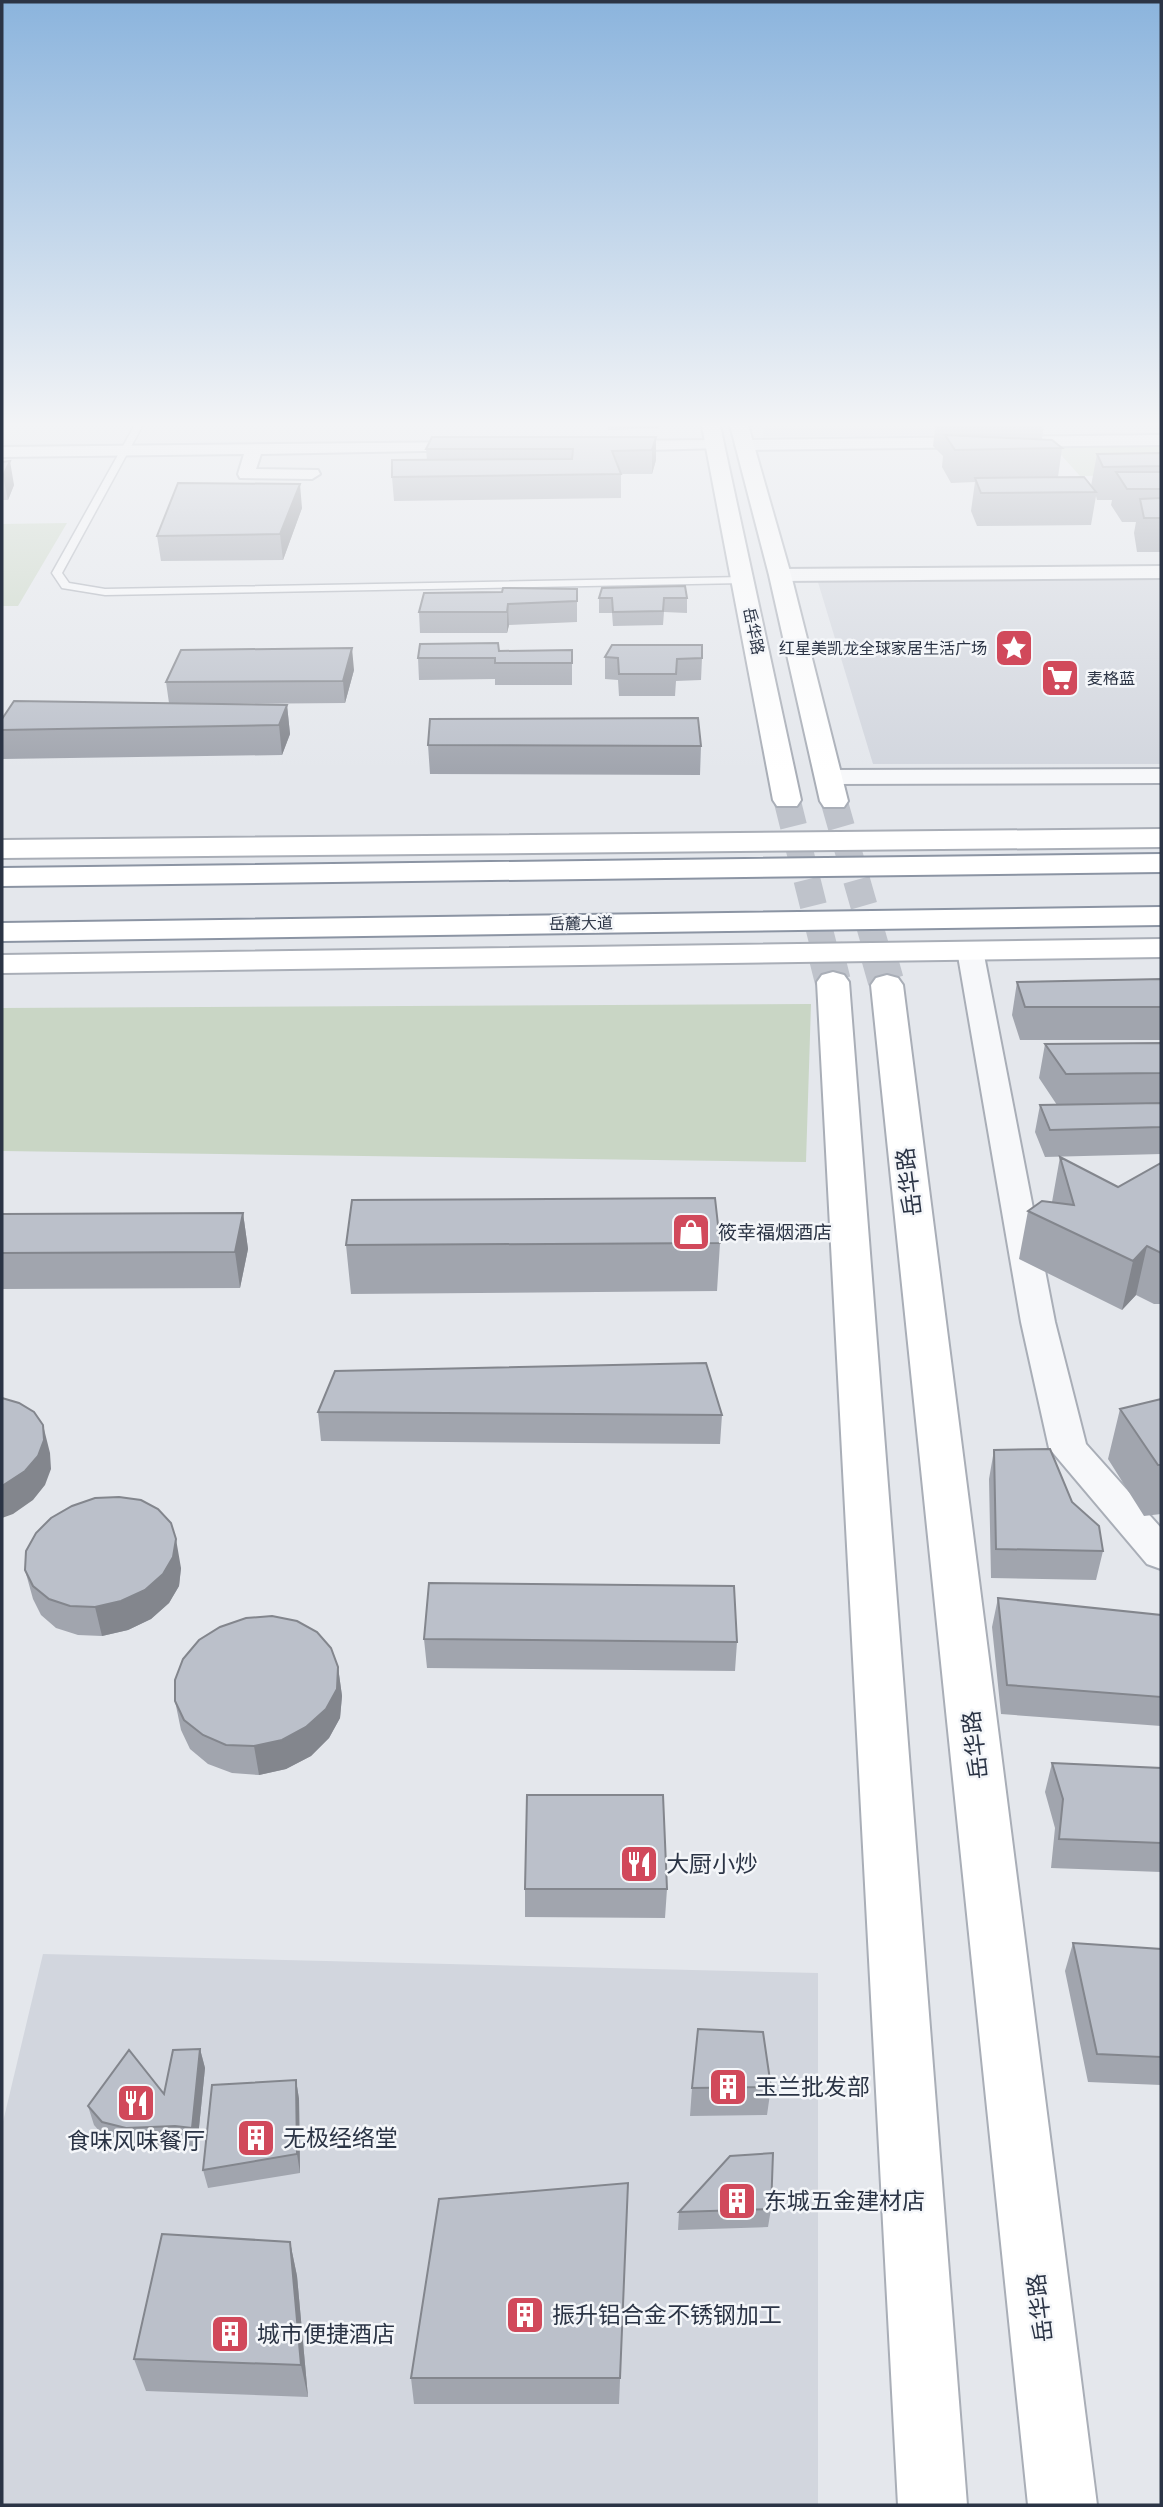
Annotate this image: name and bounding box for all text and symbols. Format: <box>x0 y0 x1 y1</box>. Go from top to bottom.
street label: 岳华路 <box>739 606 768 657</box>
place icon: 红星美凯龙全球家居生活广场 <box>993 627 1035 669</box>
place label: 红星美凯龙全球家居生活广场 <box>779 639 987 658</box>
supermarket icon: 麦格蓝 <box>1039 657 1081 699</box>
place label: 麦格蓝 <box>1087 669 1135 688</box>
street label: 岳麓大道 <box>549 913 613 934</box>
street label: 岳华路 <box>891 1146 926 1218</box>
shop icon: 筱幸福烟酒店 <box>670 1211 712 1253</box>
place label: 筱幸福烟酒店 <box>718 1221 832 1243</box>
street label: 岳华路 <box>957 1709 992 1781</box>
restaurant icon: 大厨小炒 <box>618 1843 660 1885</box>
place label: 大厨小炒 <box>666 1850 758 1877</box>
building icon: 玉兰批发部 <box>707 2066 749 2108</box>
place label: 玉兰批发部 <box>755 2073 870 2100</box>
restaurant icon: 食味风味餐厅 <box>115 2082 157 2124</box>
building icon: 无极经络堂 <box>235 2117 277 2159</box>
place label: 无极经络堂 <box>283 2124 398 2151</box>
place label: 食味风味餐厅 <box>67 2127 205 2154</box>
building icon: 东城五金建材店 <box>716 2180 758 2222</box>
place label: 东城五金建材店 <box>764 2187 925 2214</box>
street label: 岳华路 <box>1022 2272 1057 2344</box>
building icon: 振升铝合金不锈钢加工 <box>504 2294 546 2336</box>
place label: 振升铝合金不锈钢加工 <box>552 2301 782 2328</box>
building icon: 城市便捷酒店 <box>209 2313 251 2355</box>
place label: 城市便捷酒店 <box>257 2320 395 2347</box>

